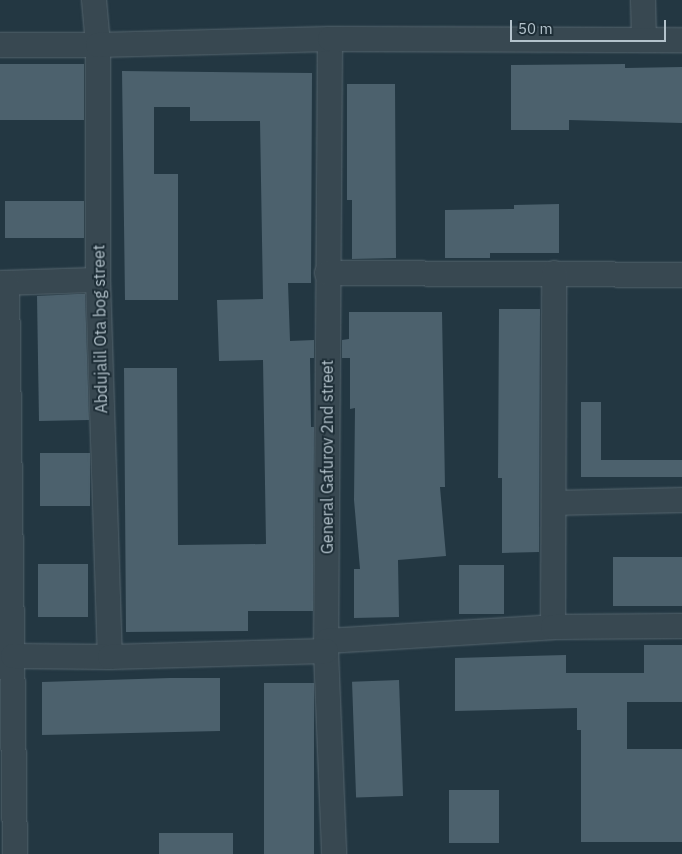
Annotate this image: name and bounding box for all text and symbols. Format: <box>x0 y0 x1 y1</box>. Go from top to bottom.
scale bar <box>512 10 668 42</box>
text: 50 m <box>518 19 553 38</box>
street label: Abdujalil Ota bog street <box>89 244 111 414</box>
street label: General Gafurov 2nd street <box>317 360 337 554</box>

